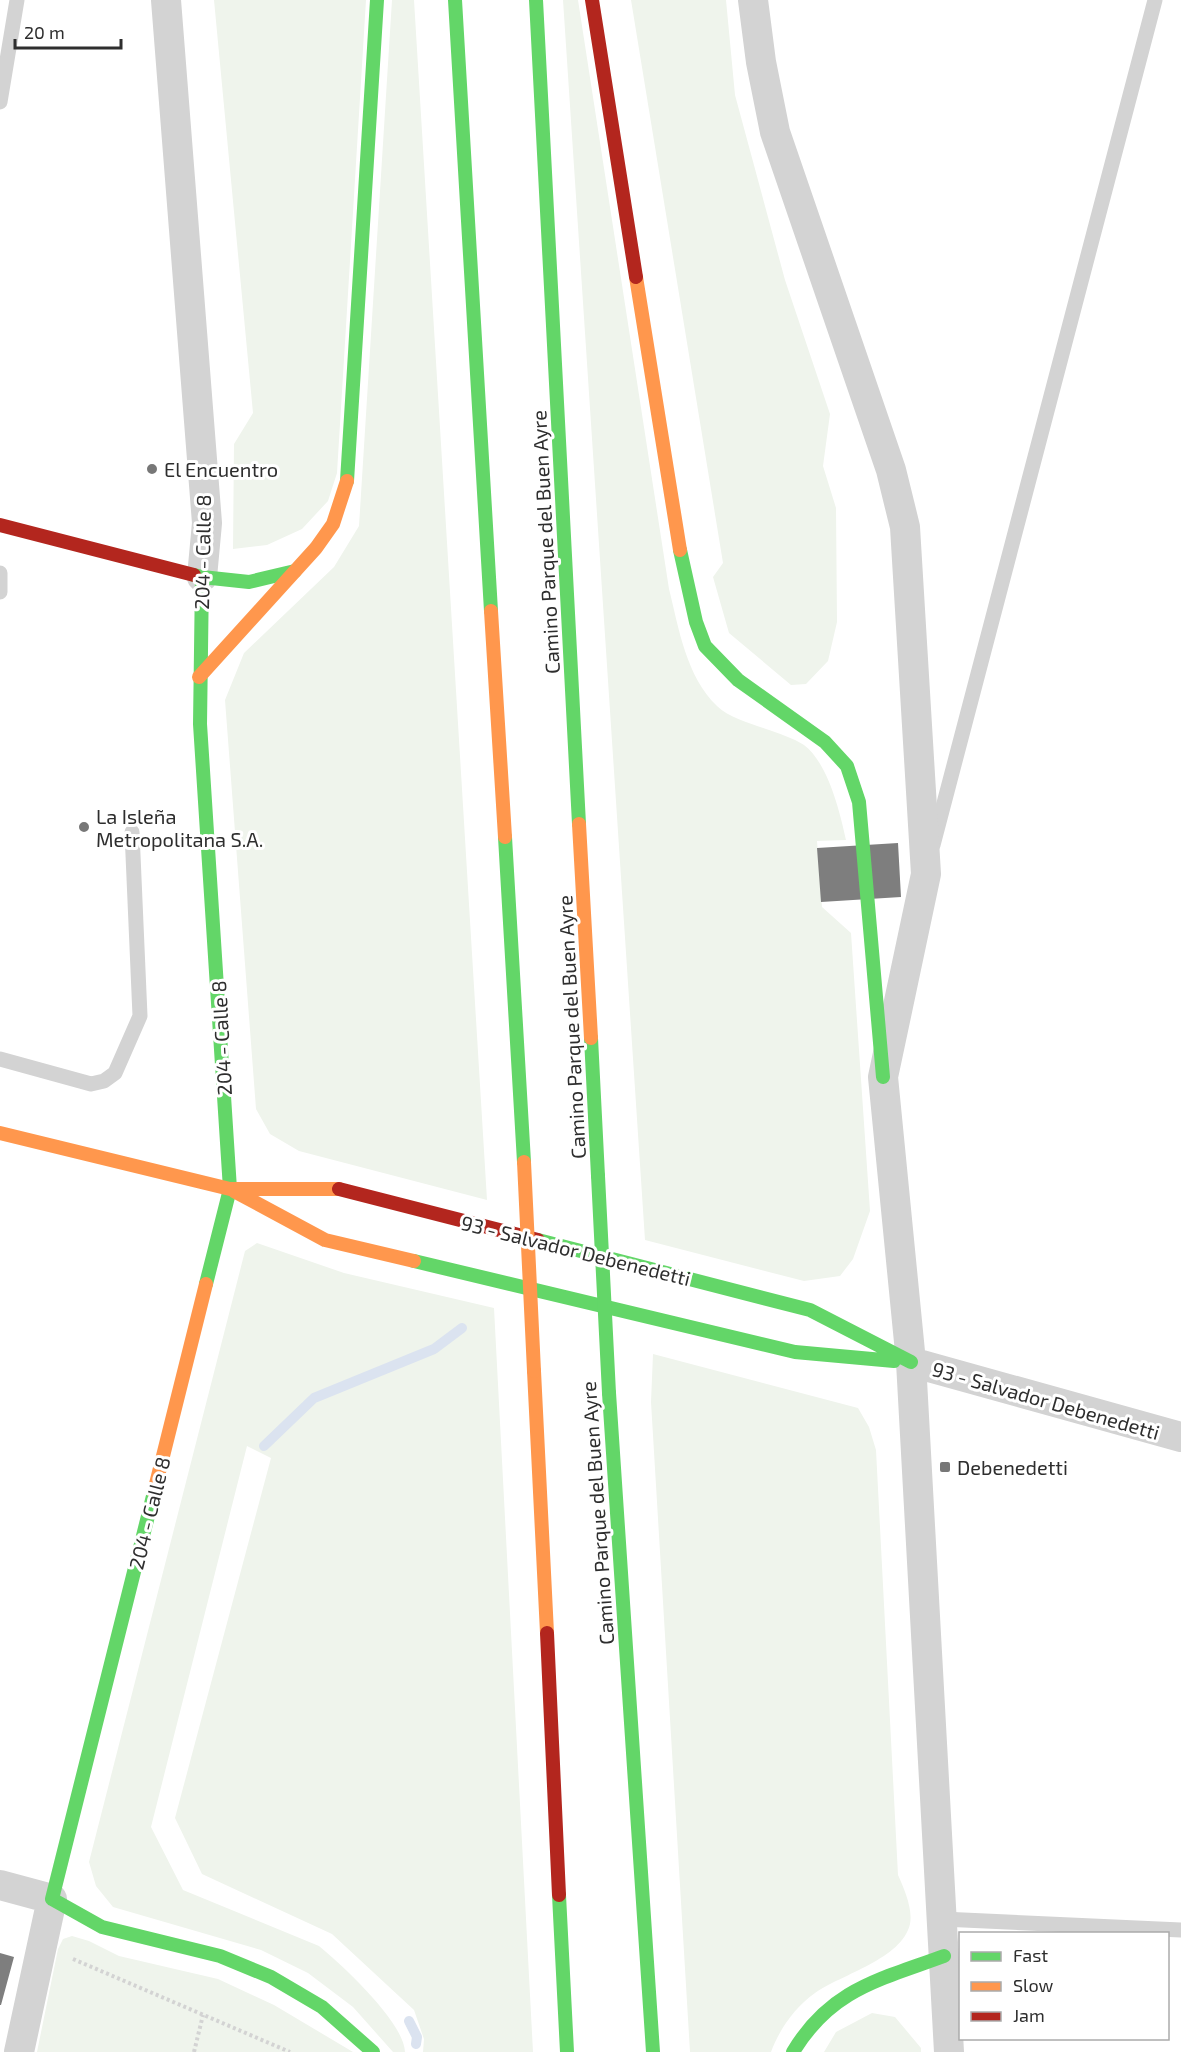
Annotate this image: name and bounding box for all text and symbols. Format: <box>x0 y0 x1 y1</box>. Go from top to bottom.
scale bar <box>15 12 122 50</box>
text: 20 m <box>24 21 65 43</box>
street label: Camino Parque del Buen Ayre <box>526 409 564 675</box>
place label: El Encuentro <box>164 457 278 481</box>
marker: El Encuentro <box>145 462 159 476</box>
street label: 204 - Calle 8 <box>189 494 215 610</box>
place label: La Isleña Metropolitana S.A. <box>96 804 263 851</box>
marker: La Isleña Metropolitana S.A. <box>77 820 91 834</box>
street label: Camino Parque del Buen Ayre <box>552 894 590 1160</box>
street label: 204 - Calle 8 <box>206 980 236 1096</box>
street label: 93 - Salvador Debenedetti <box>459 1210 693 1290</box>
street label: 93 - Salvador Debenedetti <box>930 1356 1162 1444</box>
street label: Camino Parque del Buen Ayre <box>576 1380 618 1646</box>
street label: 204 - Calle 8 <box>123 1454 175 1572</box>
place label: Debenedetti <box>957 1455 1068 1479</box>
marker: Debenedetti <box>938 1460 952 1474</box>
legend <box>959 1932 1169 2040</box>
text: Fast <box>1013 1944 1048 1966</box>
text: Slow <box>1013 1974 1054 1996</box>
text: Jam <box>1013 2004 1045 2026</box>

